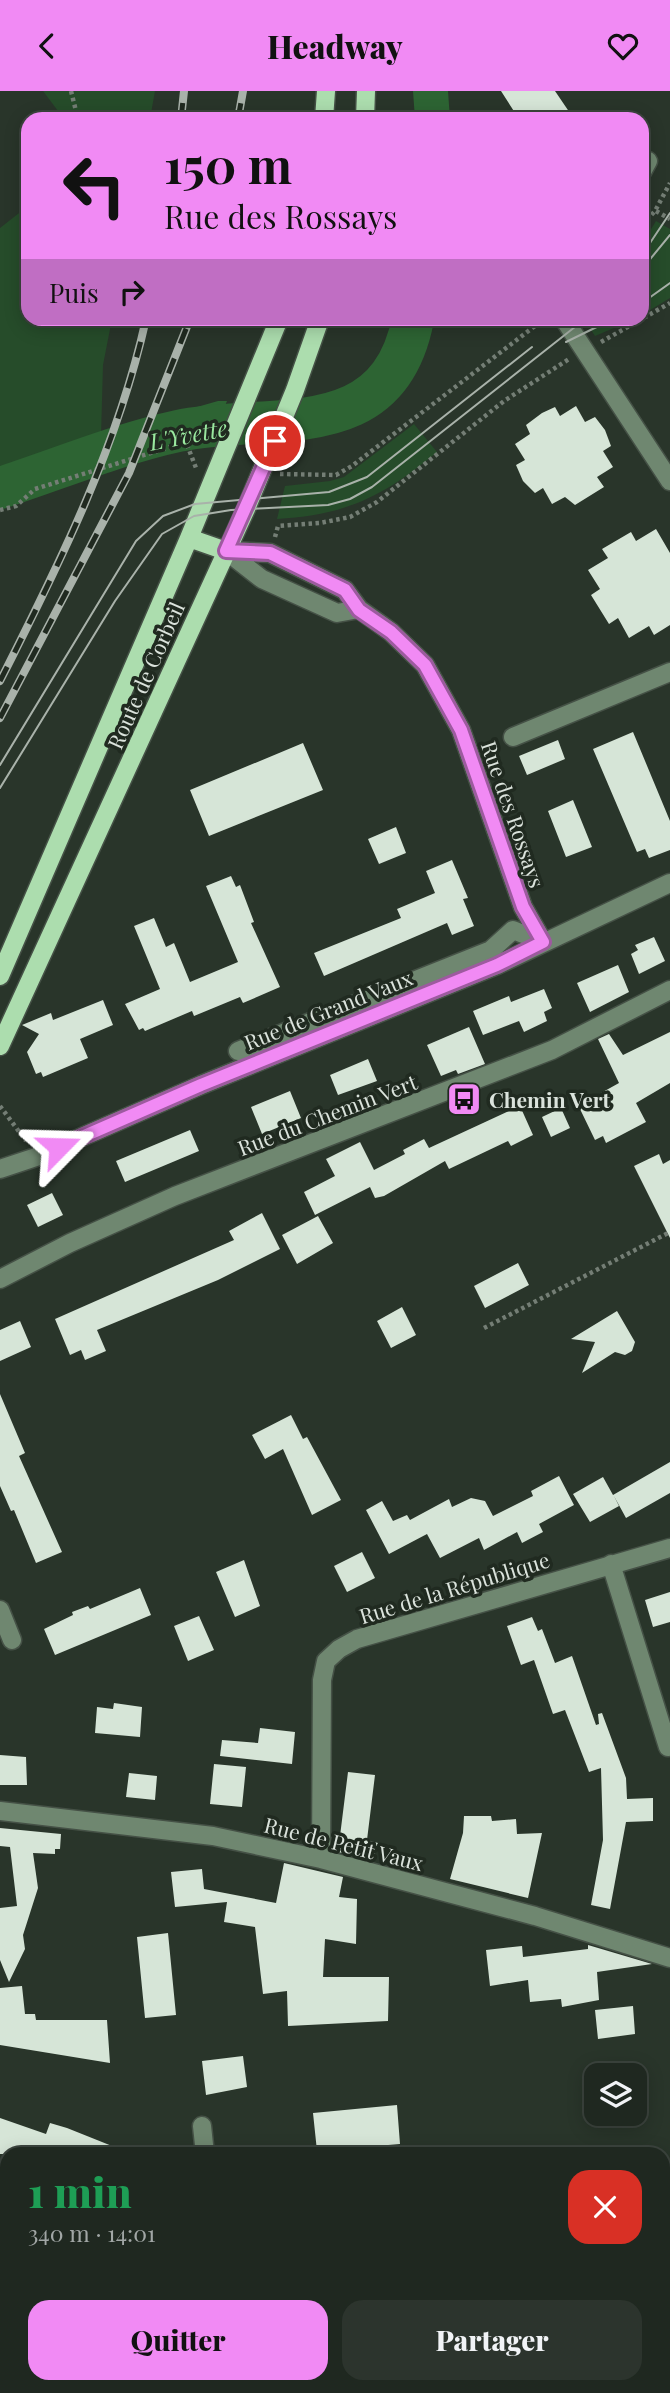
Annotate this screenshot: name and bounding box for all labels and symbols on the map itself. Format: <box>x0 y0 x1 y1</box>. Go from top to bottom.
water label: L'Yvette <box>145 411 230 457</box>
pin <box>245 411 305 471</box>
street label: Route de Corbeil <box>100 597 190 753</box>
street label: Rue des Rossays <box>476 737 552 891</box>
street label: Rue de Grand Vaux <box>240 962 416 1056</box>
street label: Rue du Chemin Vert <box>233 1067 421 1161</box>
bus stop icon: Chemin Vert <box>445 1080 483 1118</box>
place label: Chemin Vert <box>489 1085 611 1113</box>
position arrow <box>22 1110 96 1184</box>
street label: Rue de la République <box>355 1545 553 1629</box>
street label: Rue de Petit Vaux <box>261 1810 427 1876</box>

